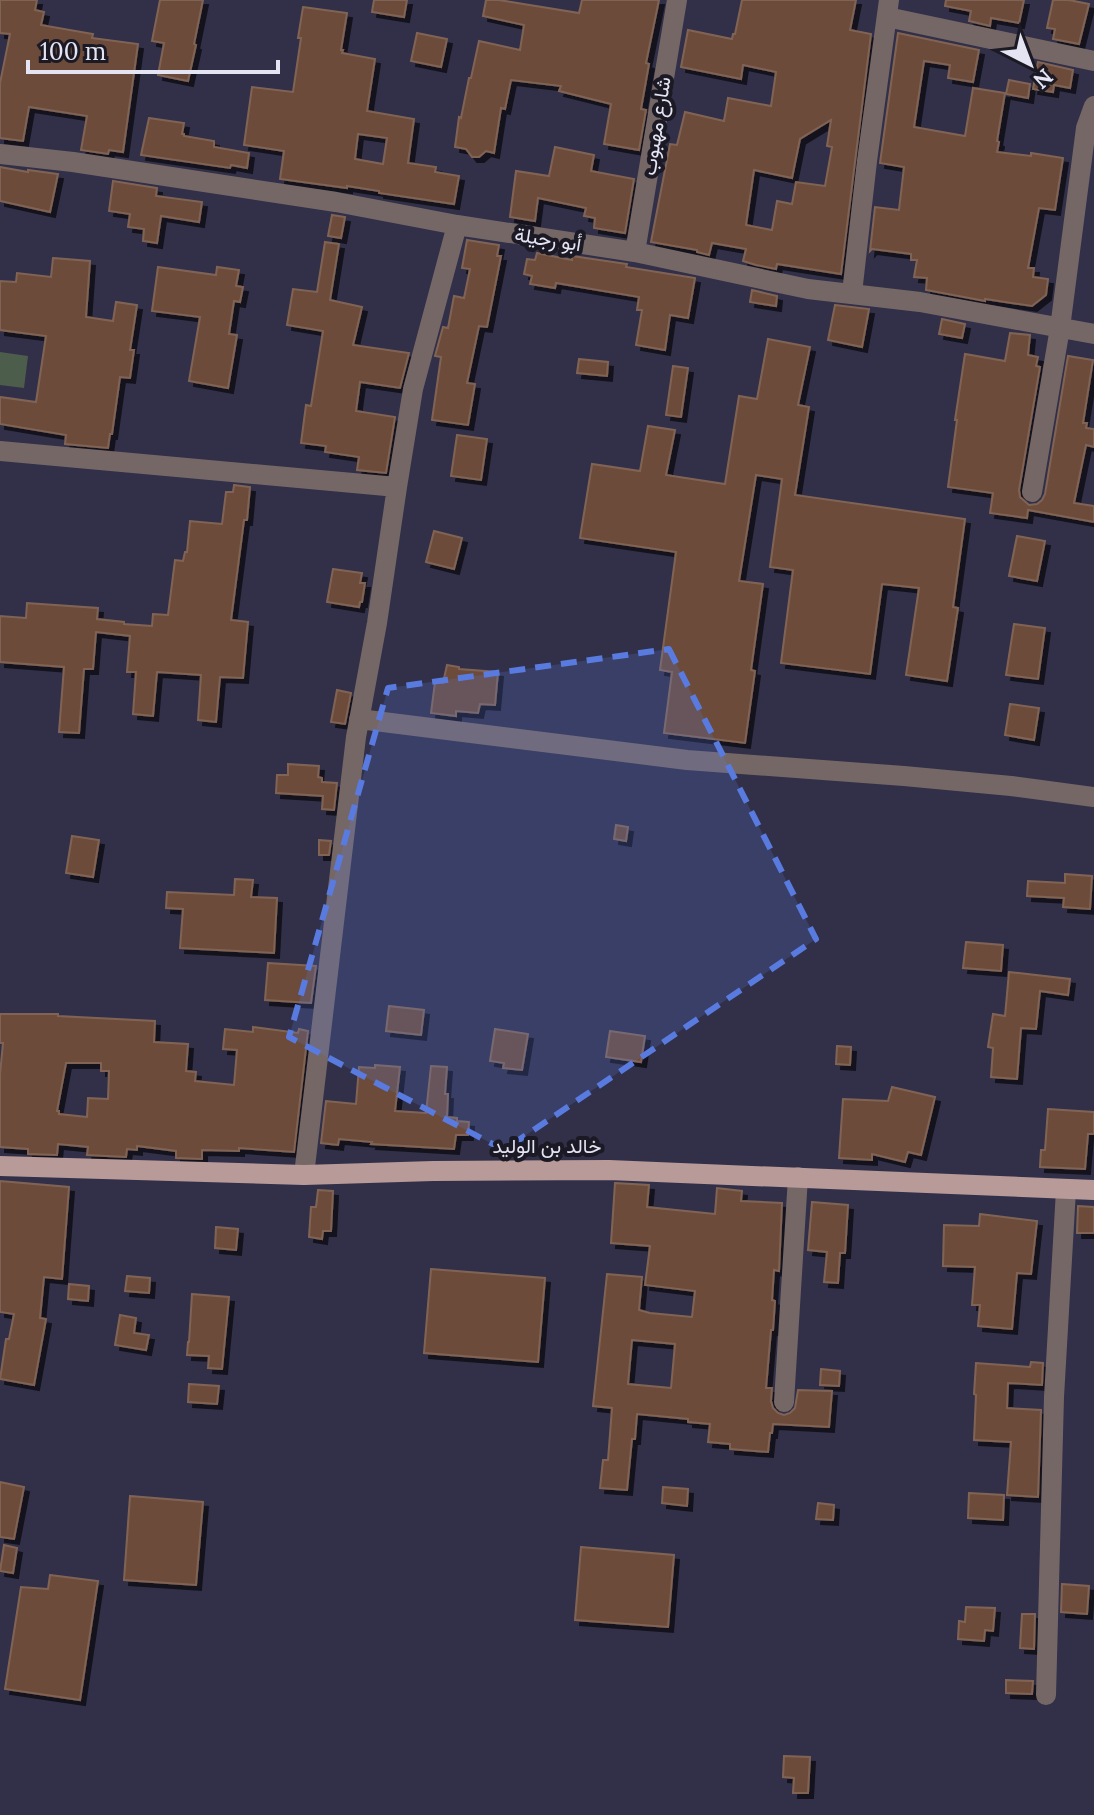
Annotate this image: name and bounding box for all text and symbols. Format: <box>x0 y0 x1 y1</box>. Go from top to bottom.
scale bar <box>28 24 278 74</box>
north arrow <box>990 24 1070 104</box>
text: 100 m <box>40 36 106 67</box>
text: N <box>1028 63 1059 95</box>
street label: شارع مهبوب <box>635 75 678 177</box>
street label: أبو رجيلة <box>513 221 584 257</box>
street label: خالد بن الوليد <box>493 1133 601 1159</box>

